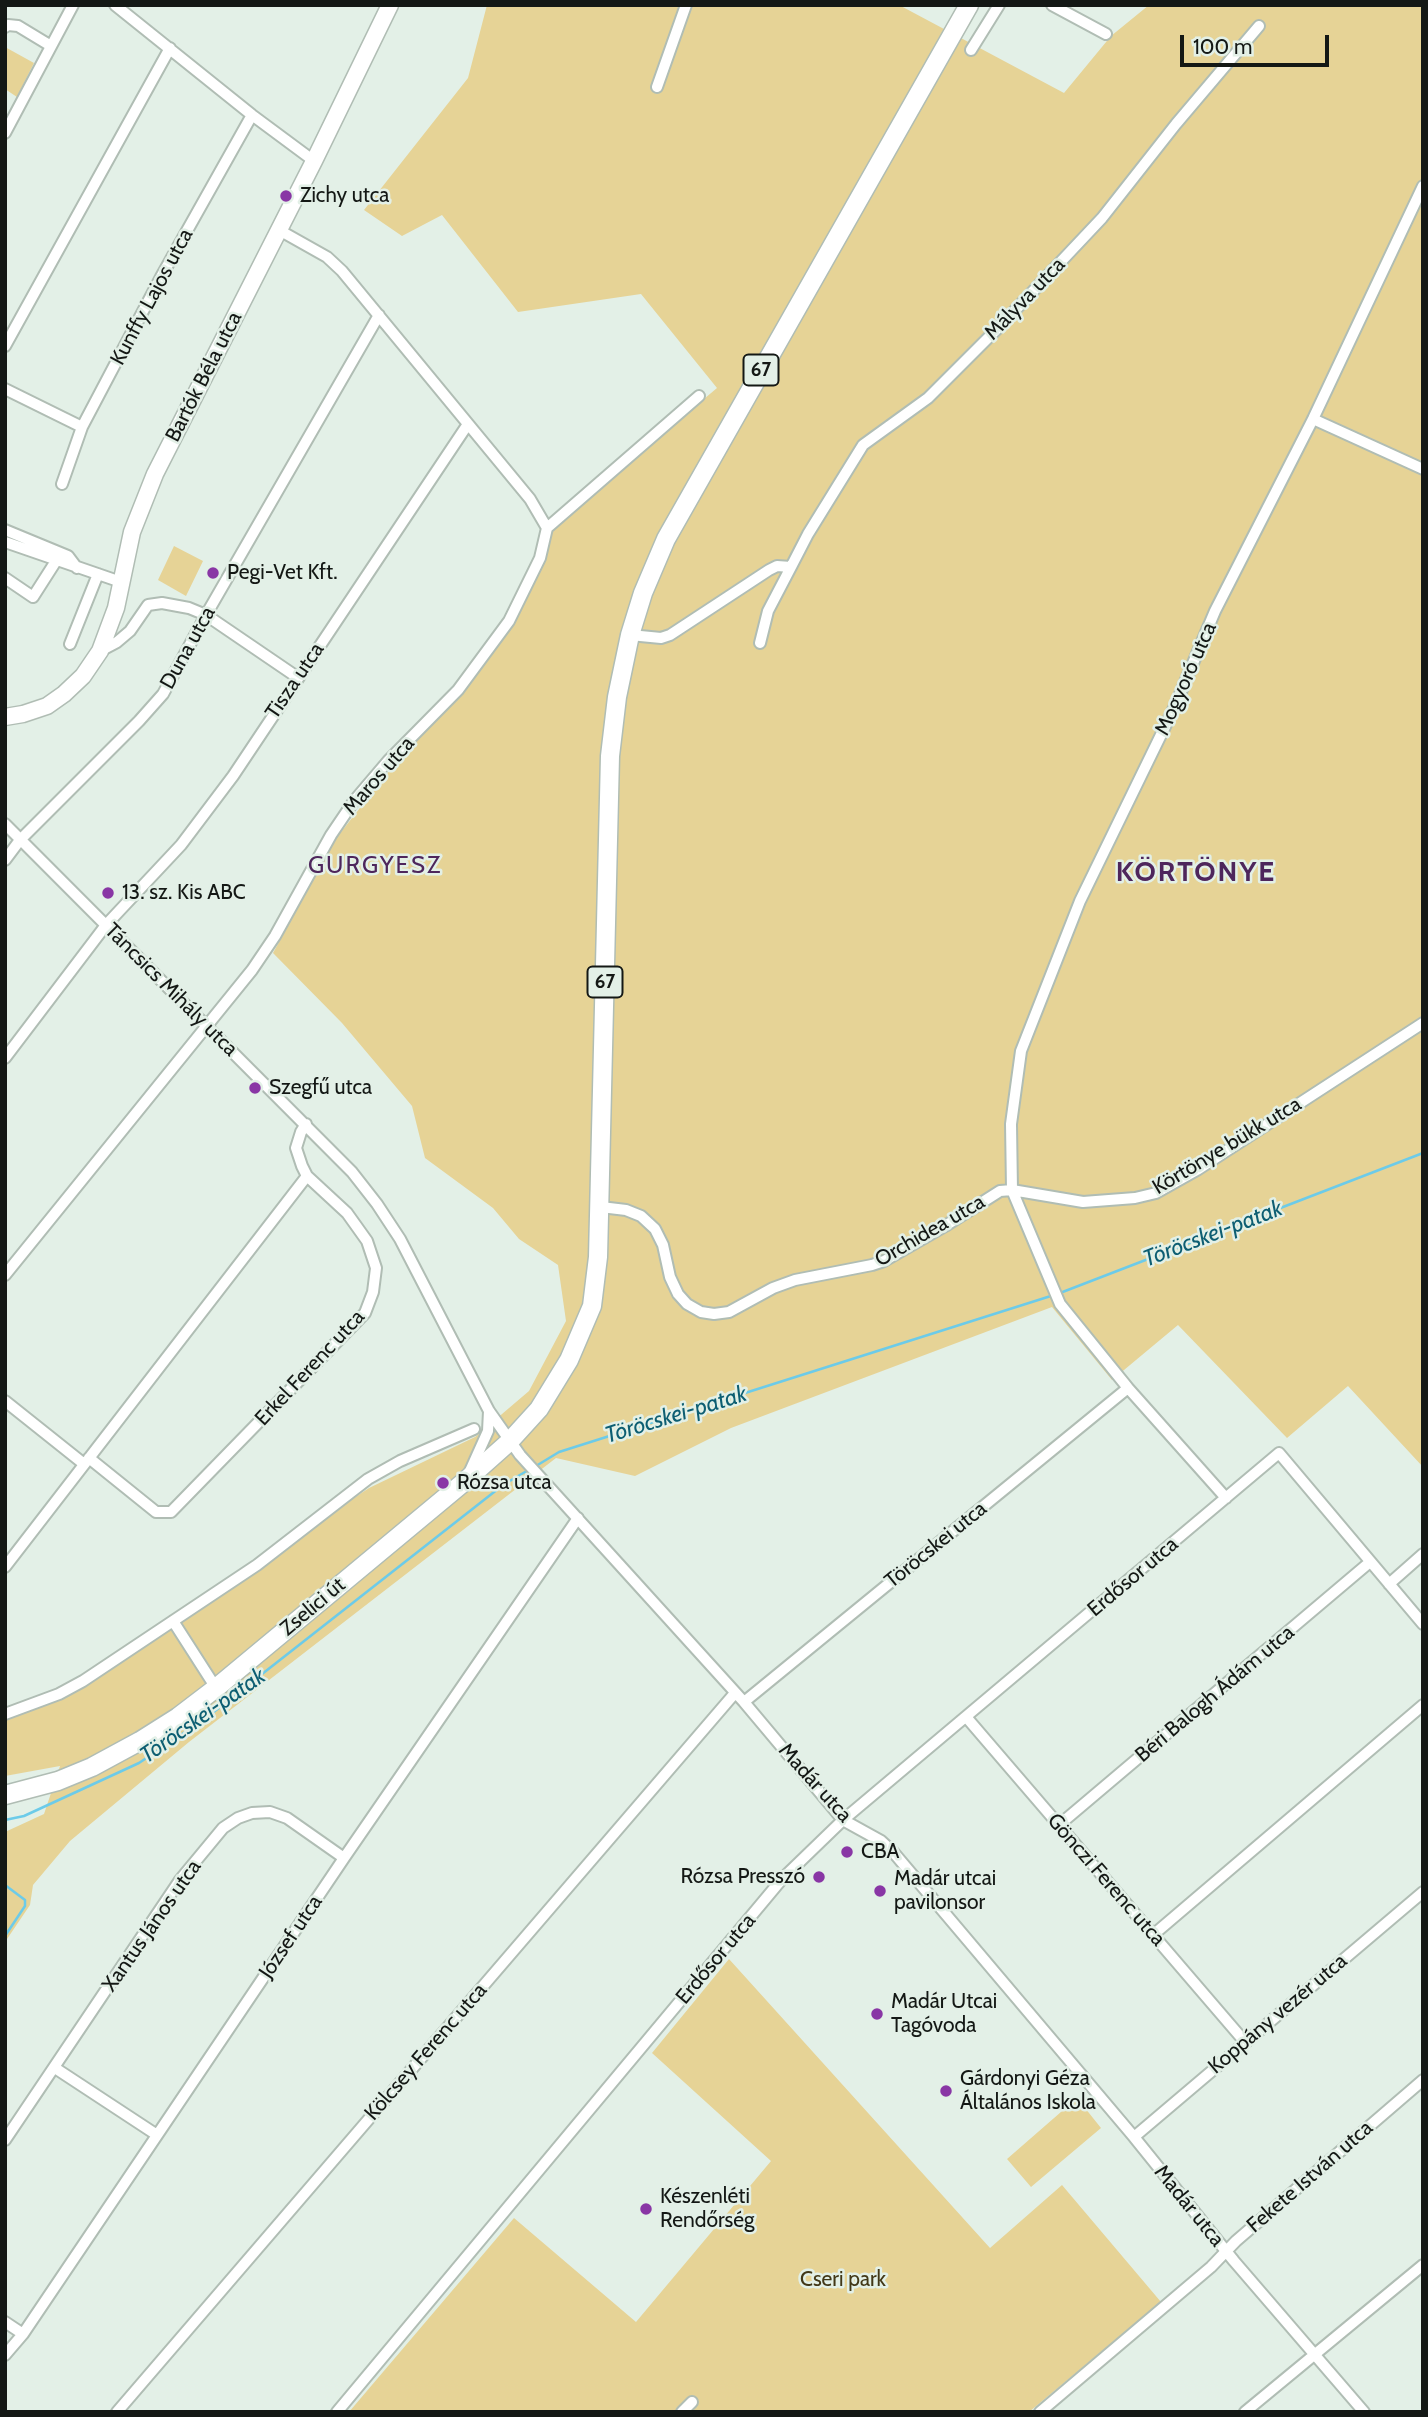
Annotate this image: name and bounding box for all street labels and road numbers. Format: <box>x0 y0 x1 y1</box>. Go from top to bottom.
street label: Kunffy Lajos utca <box>105 224 199 370</box>
street label: Mályva utca <box>979 252 1071 346</box>
street label: Bartók Béla utca <box>160 308 248 446</box>
road number: 67 <box>744 354 778 386</box>
street label: Duna utca <box>155 602 221 694</box>
street label: Mogyoró utca <box>1150 619 1222 739</box>
street label: Tisza utca <box>260 638 330 724</box>
street label: Maros utca <box>338 732 420 820</box>
street label: Táncsics Mihály utca <box>99 918 243 1062</box>
road number: 67 <box>588 966 622 998</box>
street label: Körtönye bükk utca <box>1148 1092 1306 1200</box>
street label: Orchidea utca <box>871 1189 989 1273</box>
street label: Erkel Ferenc utca <box>250 1305 370 1431</box>
street label: Töröcskei utca <box>880 1496 992 1594</box>
street label: Erdősor utca <box>1083 1532 1183 1622</box>
street label: Zselici út <box>275 1573 351 1641</box>
street label: Béri Balogh Ádám utca <box>1130 1620 1300 1768</box>
street label: Madár utca <box>773 1738 857 1828</box>
street label: Gönczi Ferenc utca <box>1042 1809 1170 1951</box>
street label: Xantus János utca <box>97 1855 207 1997</box>
street label: József utca <box>254 1891 328 1983</box>
street label: Erdősor utca <box>671 1909 761 2009</box>
street label: Koppány vezér utca <box>1204 1949 1352 2079</box>
street label: Kölcsey Ferenc utca <box>360 1978 492 2126</box>
street label: Fekete István utca <box>1242 2116 1378 2238</box>
street label: Madár utca <box>1148 2160 1230 2252</box>

